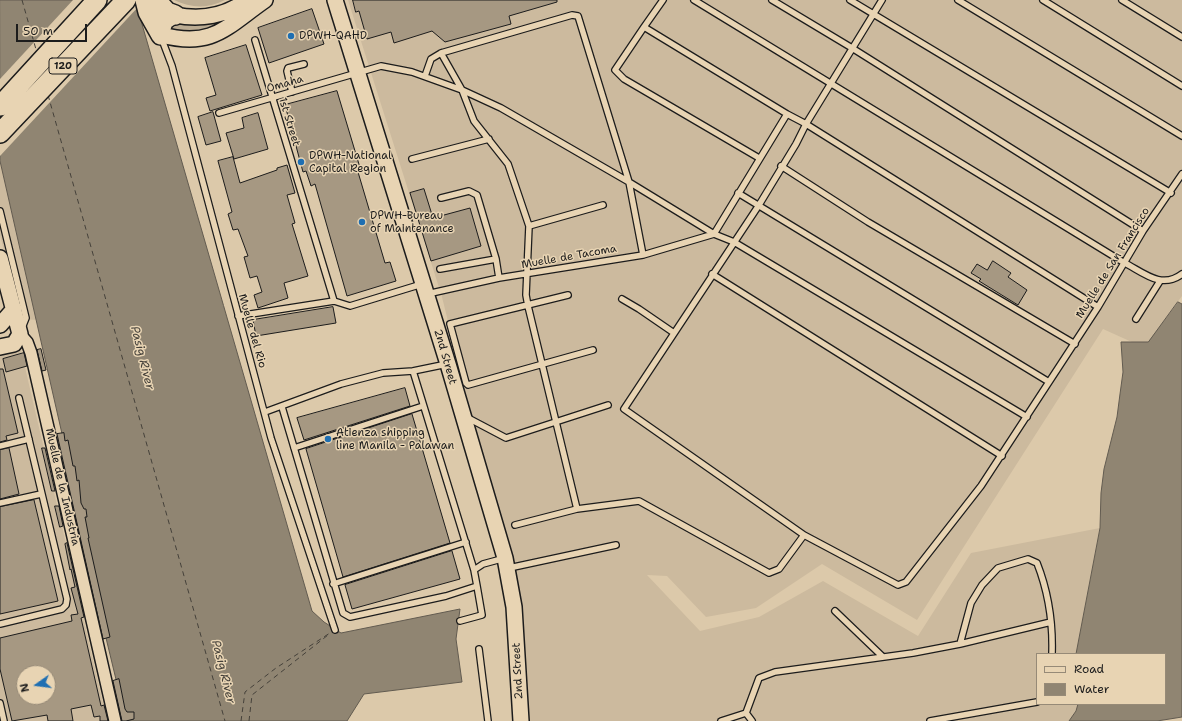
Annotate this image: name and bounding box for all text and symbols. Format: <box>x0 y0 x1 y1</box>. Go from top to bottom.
scale bar <box>18 16 89 42</box>
text: 50 m <box>23 23 53 39</box>
place label: DPWH-QAHD <box>299 29 367 43</box>
marker: DPWH-QAHD <box>286 31 296 41</box>
road number: 120 <box>49 58 77 74</box>
street label: Omaha <box>265 72 305 96</box>
street label: 1st Street <box>275 96 303 148</box>
place label: DPWH-National Capital Region <box>309 149 391 175</box>
marker: DPWH-National Capital Region <box>296 157 306 167</box>
street label: Muelle de San Francisco <box>1073 205 1153 321</box>
place label: DPWH-Bureau of Maintenance <box>370 209 454 235</box>
marker: DPWH-Bureau of Maintenance <box>357 217 367 227</box>
street label: Muelle de Tacoma <box>520 242 618 272</box>
street label: Muelle del Rio <box>235 292 269 370</box>
water label: Pasig River <box>127 325 157 391</box>
street label: 2nd Street <box>431 328 459 386</box>
place label: Atienza shipping line Manila - Palawan <box>336 426 454 452</box>
street label: Muelle de la Industria <box>42 427 82 547</box>
marker: Atienza shipping line Manila - Palawan <box>323 434 333 444</box>
water label: Pasig River <box>208 639 238 705</box>
street label: 2nd Street <box>510 642 526 700</box>
legend <box>1036 653 1166 705</box>
text: Road <box>1074 661 1104 677</box>
north arrow <box>16 665 56 705</box>
text: Water <box>1074 681 1109 697</box>
text: N <box>17 682 33 694</box>

